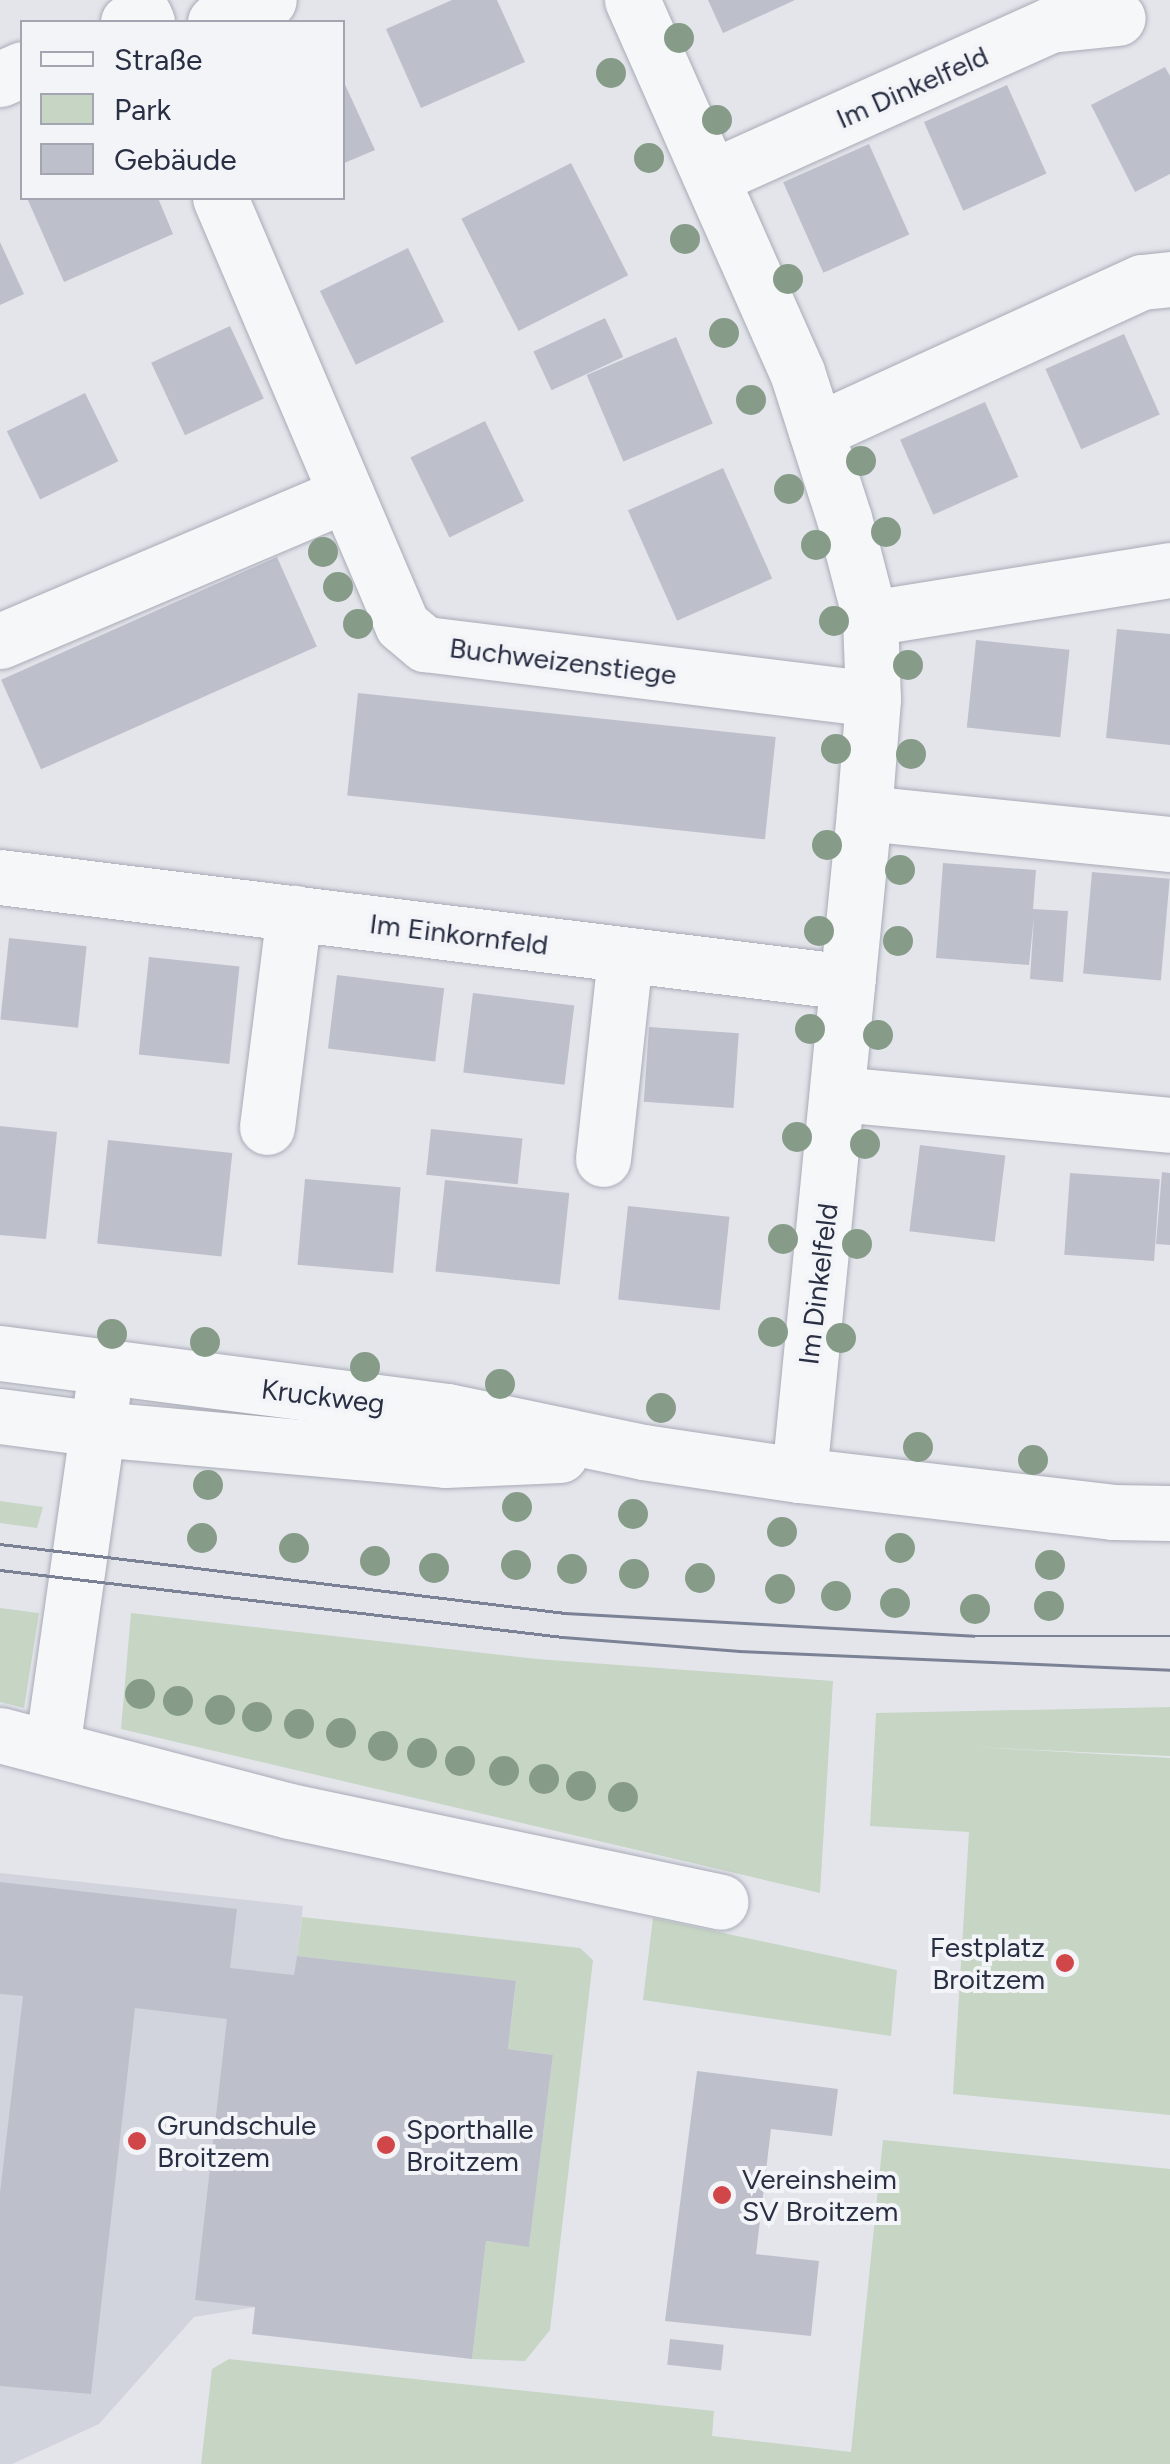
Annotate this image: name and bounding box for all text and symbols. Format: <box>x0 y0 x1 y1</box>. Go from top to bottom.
legend <box>20 20 345 200</box>
street label: Im Dinkelfeld <box>831 39 993 135</box>
text: Straße <box>114 41 203 78</box>
text: Park <box>114 91 171 128</box>
text: Gebäude <box>114 141 237 178</box>
street label: Buchweizenstiege <box>448 630 678 692</box>
street label: Im Einkornfeld <box>368 906 550 962</box>
street label: Im Dinkelfeld <box>791 1201 845 1367</box>
street label: Kruckweg <box>259 1372 387 1420</box>
place label: Festplatz Broitzem <box>930 1930 1045 1996</box>
marker: Festplatz Broitzem <box>1054 1952 1076 1974</box>
place label: Grundschule Broitzem <box>157 2108 316 2174</box>
place label: Sporthalle Broitzem <box>406 2112 534 2178</box>
marker: Grundschule Broitzem <box>126 2130 148 2152</box>
marker: Sporthalle Broitzem <box>375 2134 397 2156</box>
place label: Vereinsheim SV Broitzem <box>742 2162 898 2228</box>
marker: Vereinsheim SV Broitzem <box>711 2184 733 2206</box>

